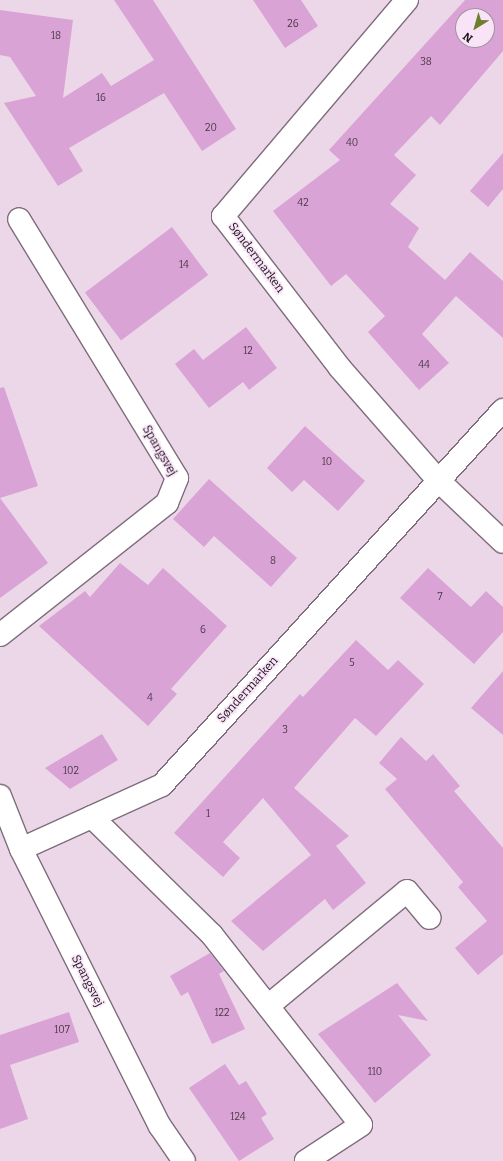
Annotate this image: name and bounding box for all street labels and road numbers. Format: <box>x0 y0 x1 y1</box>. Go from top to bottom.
street label: Søndermarken <box>225 220 287 296</box>
street label: Spangsvej <box>139 423 179 479</box>
street label: Søndermarken <box>215 654 281 726</box>
street label: Spangsvej <box>68 953 106 1009</box>

